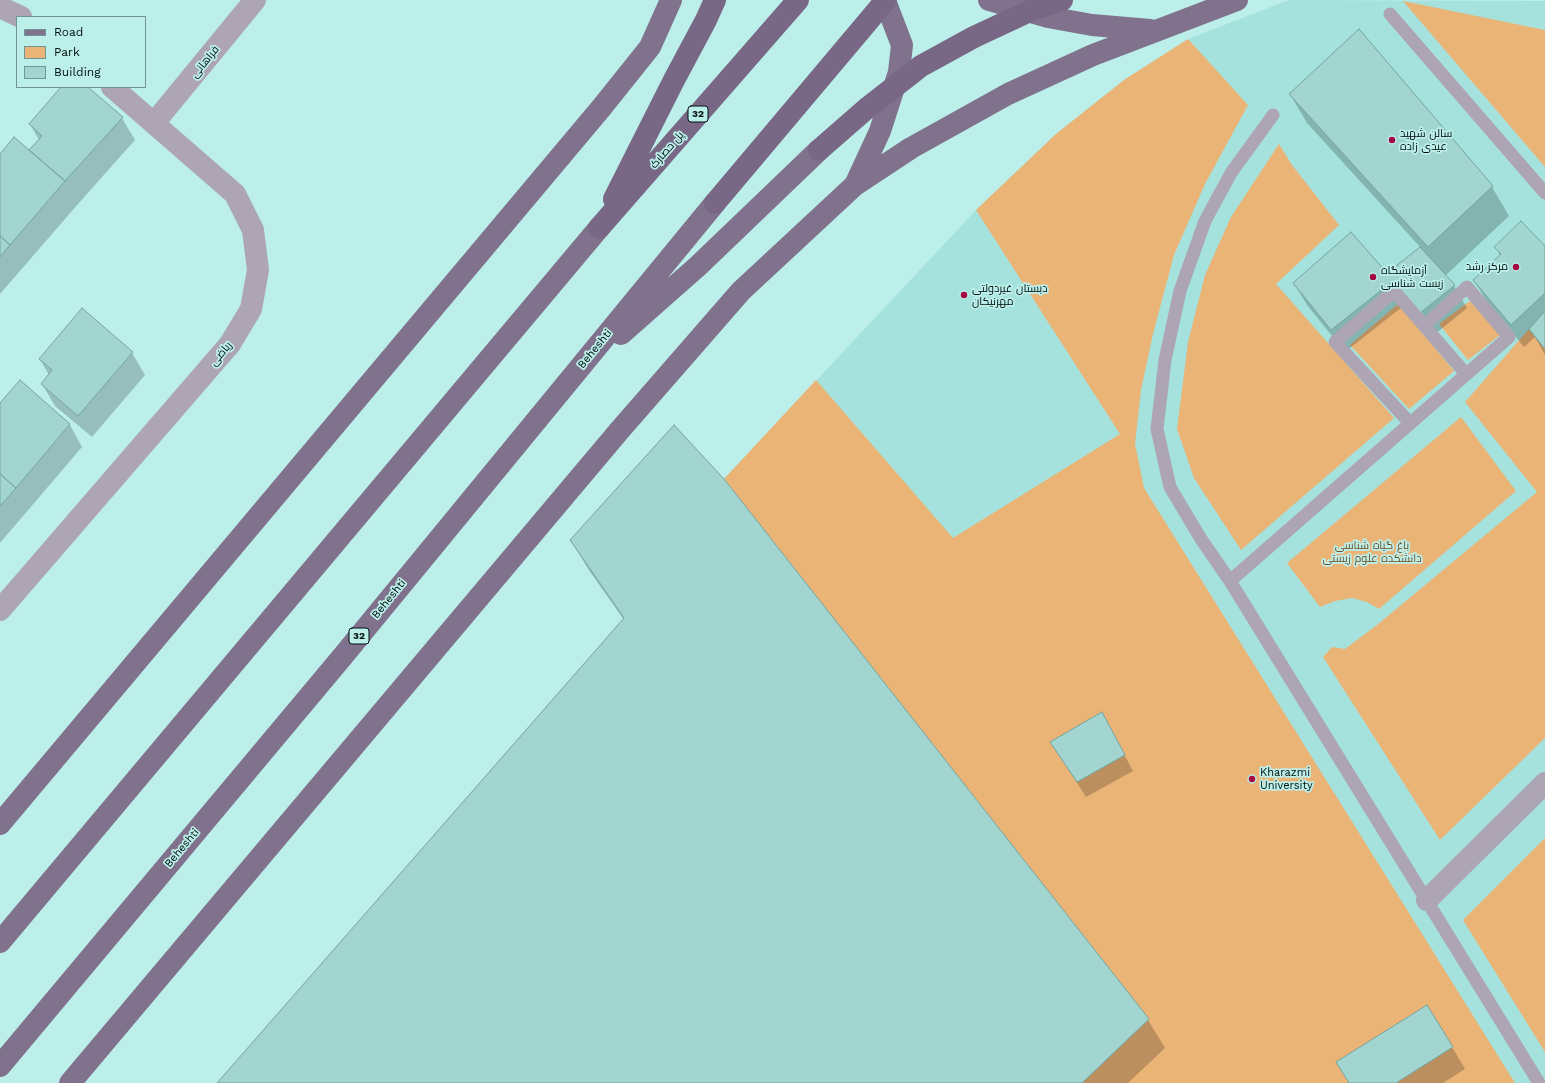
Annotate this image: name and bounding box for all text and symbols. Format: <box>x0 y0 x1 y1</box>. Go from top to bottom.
legend <box>16 16 146 88</box>
text: Road <box>54 25 83 39</box>
street label: فراهانی <box>188 43 222 81</box>
text: Park <box>54 45 80 59</box>
text: Building <box>54 65 101 79</box>
road number: 32 <box>688 106 708 122</box>
place label: سالن شهید عیدی زاده <box>1400 127 1452 153</box>
street label: پل حصارک <box>647 129 687 171</box>
marker: سالن شهید عیدی زاده <box>1387 135 1397 145</box>
place label: مرکز رشد <box>1466 260 1508 274</box>
marker: مرکز رشد <box>1511 262 1521 272</box>
place label: آزمایشگاه زیست شناسی <box>1381 264 1443 290</box>
marker: آزمایشگاه زیست شناسی <box>1368 272 1378 282</box>
place label: دبستان غیردولتی مهرنیکان <box>972 282 1048 308</box>
marker: دبستان غیردولتی مهرنیکان <box>959 290 969 300</box>
street label: Beheshti <box>575 327 615 371</box>
street label: ریاضی <box>207 339 235 369</box>
park label: باغ گیاه شناسی دانشکده علوم زیستی <box>1322 539 1422 565</box>
street label: Beheshti <box>369 577 409 621</box>
road number: 32 <box>349 628 369 644</box>
place label: Kharazmi University <box>1260 766 1313 792</box>
marker: Kharazmi University <box>1247 774 1257 784</box>
street label: Beheshti <box>162 826 202 870</box>

